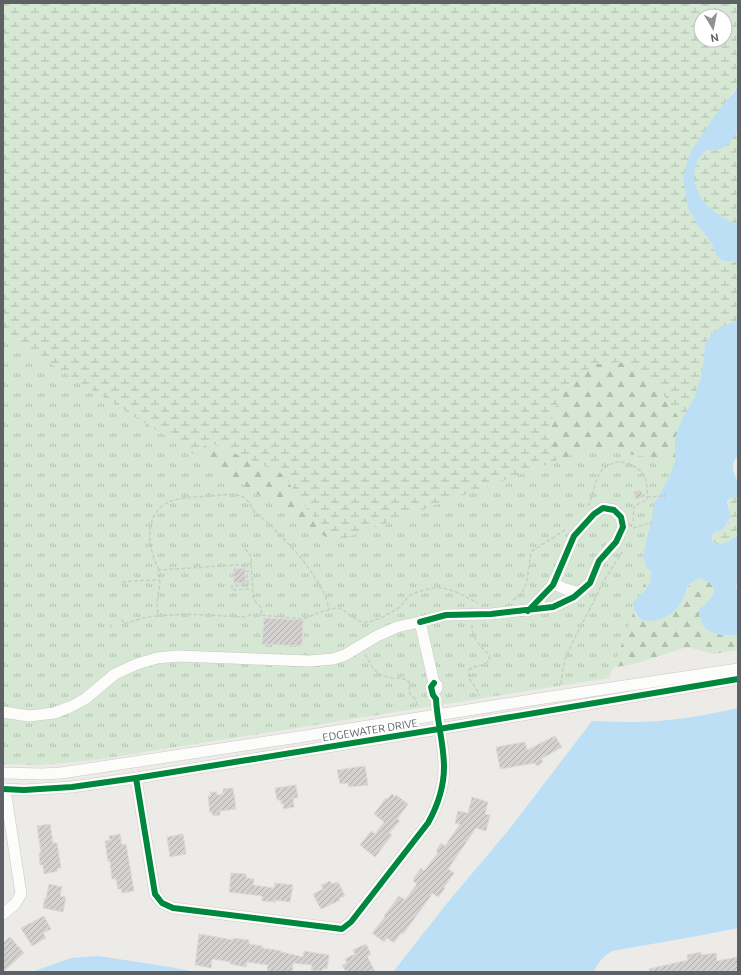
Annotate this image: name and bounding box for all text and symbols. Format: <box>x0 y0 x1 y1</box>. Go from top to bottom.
north arrow <box>693 8 733 48</box>
text: N <box>710 31 720 44</box>
street label: EDGEWATER DRIVE <box>322 717 418 743</box>

